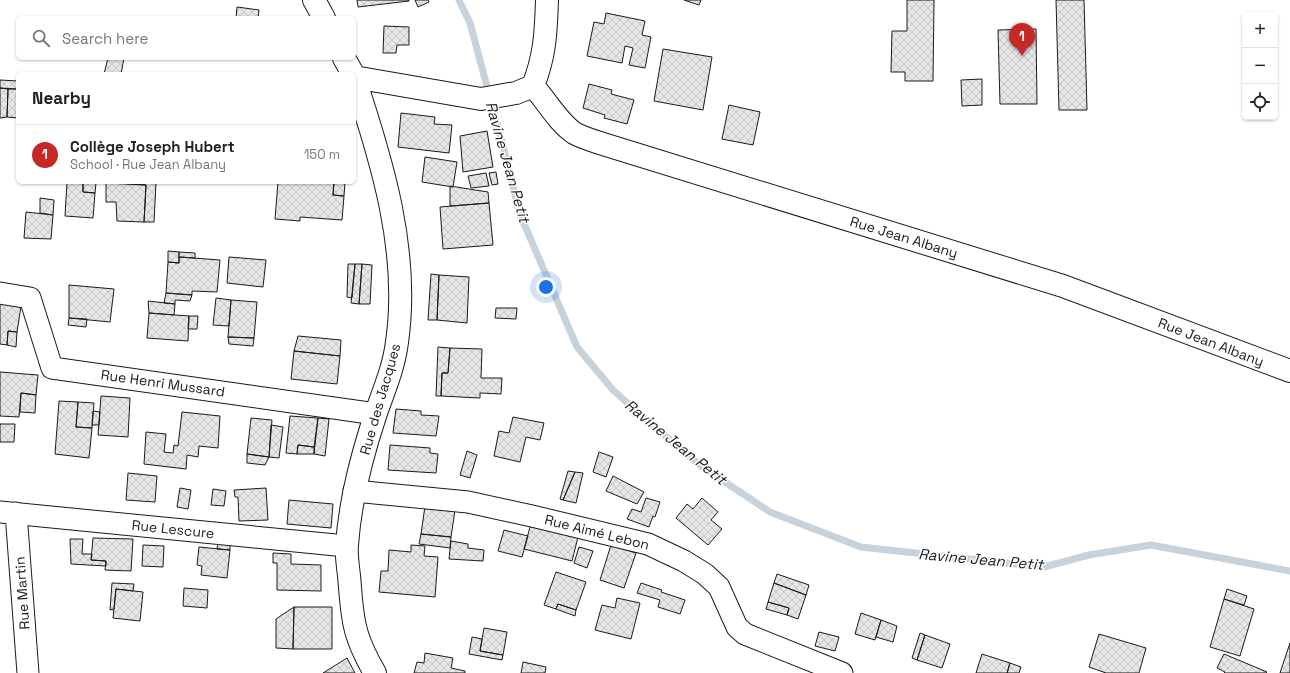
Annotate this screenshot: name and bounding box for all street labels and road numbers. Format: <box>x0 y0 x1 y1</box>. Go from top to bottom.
street label: Rue Jean Albany <box>848 212 960 262</box>
street label: Rue Jean Albany <box>1156 314 1266 370</box>
street label: Rue des Jacques <box>355 341 405 457</box>
street label: Rue Henri Mussard <box>100 365 226 401</box>
street label: Rue Aimé Lebon <box>543 510 651 554</box>
street label: Rue Lescure <box>131 516 215 542</box>
street label: Rue Martin <box>10 556 34 630</box>

